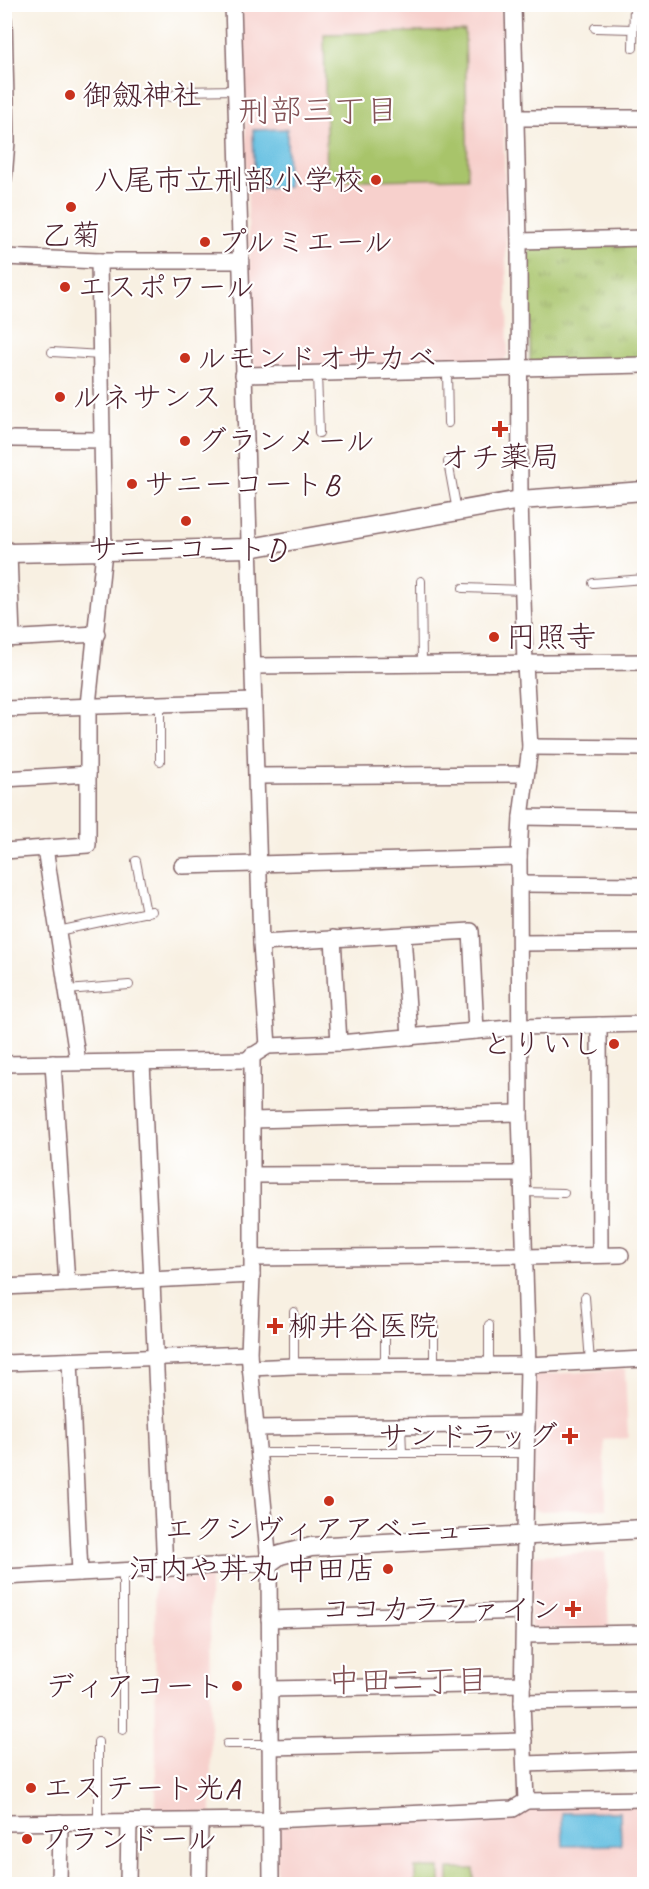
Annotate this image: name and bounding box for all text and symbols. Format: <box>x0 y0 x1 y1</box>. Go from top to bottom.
place label: 御劔神社 <box>82 76 202 114</box>
marker: 御劔神社 <box>63 88 77 102</box>
district label: 刑部三丁目 <box>238 90 398 131</box>
place label: 八尾市立刑部小学校 <box>94 161 364 199</box>
marker: 八尾市立刑部小学校 <box>369 173 383 187</box>
marker: 乙菊 <box>64 200 78 214</box>
place label: 乙菊 <box>41 216 101 254</box>
place label: プルミエール <box>217 223 393 261</box>
marker: プルミエール <box>198 235 212 249</box>
place label: エスポワール <box>77 268 255 306</box>
marker: エスポワール <box>58 280 72 294</box>
place label: ルモンドオサカベ <box>197 339 437 377</box>
marker: ルモンドオサカベ <box>178 351 192 365</box>
place label: ルネサンス <box>72 378 222 416</box>
marker: ルネサンス <box>53 390 67 404</box>
place label: グランメール <box>197 422 375 460</box>
marker: オチ薬局 <box>493 422 507 436</box>
marker: グランメール <box>178 434 192 448</box>
place label: オチ薬局 <box>440 438 560 476</box>
place label: サニーコートB <box>144 465 341 503</box>
marker: サニーコートB <box>125 477 139 491</box>
marker: サニーコートD <box>179 514 193 528</box>
place label: サニーコートD <box>88 530 287 568</box>
place label: 円照寺 <box>506 618 596 656</box>
marker: 円照寺 <box>487 630 501 644</box>
place label: とりいし <box>482 1025 602 1063</box>
marker: とりいし <box>607 1037 621 1051</box>
place label: 柳井谷医院 <box>288 1307 438 1345</box>
marker: 柳井谷医院 <box>266 1317 284 1335</box>
place label: サンドラッグ <box>378 1417 558 1455</box>
marker: サンドラッグ <box>563 1429 577 1443</box>
marker: エクシヴィアアベニュー <box>322 1494 336 1508</box>
place label: エクシヴィアアベニュー <box>164 1510 494 1548</box>
place label: 河内や丼丸 中田店 <box>129 1550 376 1588</box>
marker: 河内や丼丸 中田店 <box>381 1562 395 1576</box>
place label: ココカラファイン <box>321 1590 561 1628</box>
marker: ココカラファイン <box>566 1602 580 1616</box>
district label: 中田二丁目 <box>328 1660 488 1701</box>
place label: ディアコート <box>45 1667 225 1705</box>
marker: ディアコート <box>230 1679 244 1693</box>
place label: エステート光A <box>43 1769 242 1807</box>
marker: エステート光A <box>24 1781 38 1795</box>
place label: プランドール <box>39 1820 217 1858</box>
marker: プランドール <box>20 1832 34 1846</box>

